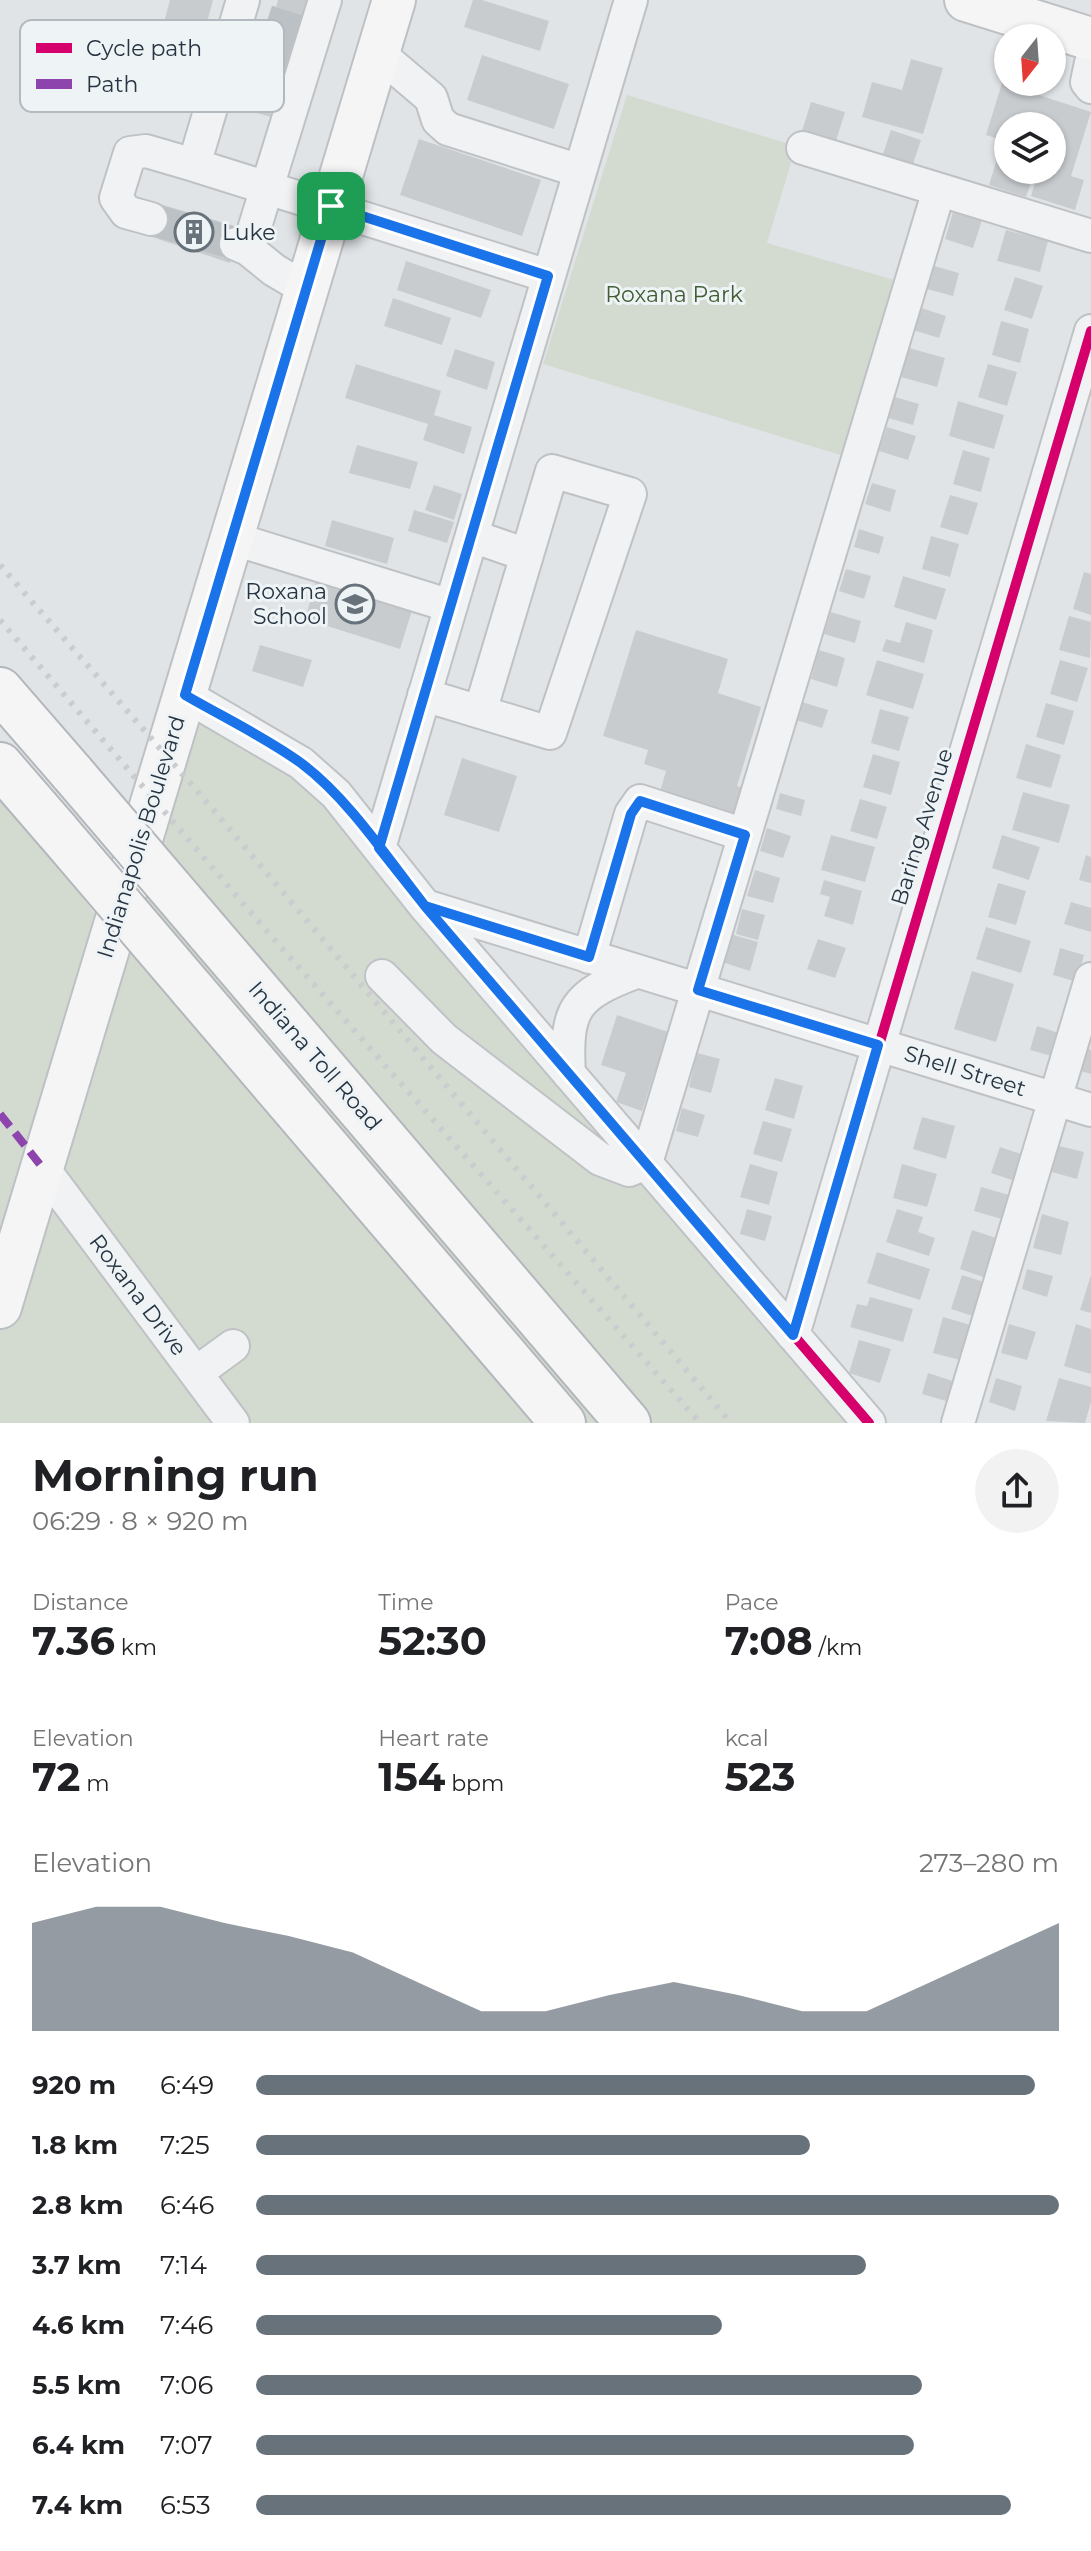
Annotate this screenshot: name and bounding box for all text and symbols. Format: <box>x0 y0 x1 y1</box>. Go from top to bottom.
legend <box>20 20 284 112</box>
north arrow <box>994 24 1066 96</box>
map controls <box>994 24 1066 184</box>
text: Cycle path <box>86 35 202 62</box>
text: Path <box>86 71 138 98</box>
button: layers <box>994 112 1066 184</box>
pin <box>297 172 365 240</box>
icon: arrive <box>309 184 353 228</box>
building icon: Luke <box>173 211 215 253</box>
place label: Luke <box>222 219 276 246</box>
park label: Roxana Park <box>605 281 744 308</box>
place label: Roxana School <box>245 578 327 630</box>
school or university icon: Roxana School <box>334 583 376 625</box>
street label: Indianapolis Boulevard <box>91 712 191 962</box>
street label: Baring Avenue <box>885 745 959 909</box>
street label: Indiana Toll Road <box>243 976 387 1136</box>
street label: Shell Street <box>901 1040 1029 1102</box>
street label: Roxana Drive <box>84 1229 192 1361</box>
text: Morning run <box>32 1448 319 1502</box>
button: share <box>975 1449 1059 1533</box>
text: 06:29 · 8 × 920 m <box>32 1505 249 1537</box>
text: Distance <box>32 1589 129 1616</box>
text: Time <box>378 1589 434 1616</box>
text: Pace <box>725 1589 779 1616</box>
text: 7.36 <box>32 1616 115 1665</box>
text: 52:30 <box>378 1616 487 1665</box>
text: 7:08 <box>725 1616 813 1665</box>
text: km <box>115 1634 157 1661</box>
text: /km <box>813 1634 862 1661</box>
text: Elevation <box>32 1725 134 1752</box>
text: Heart rate <box>378 1725 489 1752</box>
text: kcal <box>725 1725 769 1752</box>
text: 72 <box>32 1752 80 1801</box>
text: 154 <box>378 1752 445 1801</box>
text: 523 <box>725 1752 796 1801</box>
text: m <box>80 1770 110 1797</box>
text: bpm <box>445 1770 504 1797</box>
text: Elevation <box>32 1847 152 1879</box>
text: 273–280 m <box>919 1847 1059 1879</box>
text: 920 m <box>32 2069 116 2101</box>
text: 6:49 <box>160 2069 214 2101</box>
text: 1.8 km <box>32 2129 118 2161</box>
text: 7:25 <box>160 2129 210 2161</box>
text: 2.8 km <box>32 2189 123 2221</box>
text: 6:46 <box>160 2189 214 2221</box>
text: 3.7 km <box>32 2249 121 2281</box>
text: 7:14 <box>160 2249 207 2281</box>
text: 4.6 km <box>32 2309 125 2341</box>
text: 7:46 <box>160 2309 213 2341</box>
text: 5.5 km <box>32 2369 121 2401</box>
text: 7:06 <box>160 2369 213 2401</box>
text: 6.4 km <box>32 2429 125 2461</box>
text: 7:07 <box>160 2429 213 2461</box>
text: 7.4 km <box>32 2489 123 2521</box>
text: 6:53 <box>160 2489 211 2521</box>

